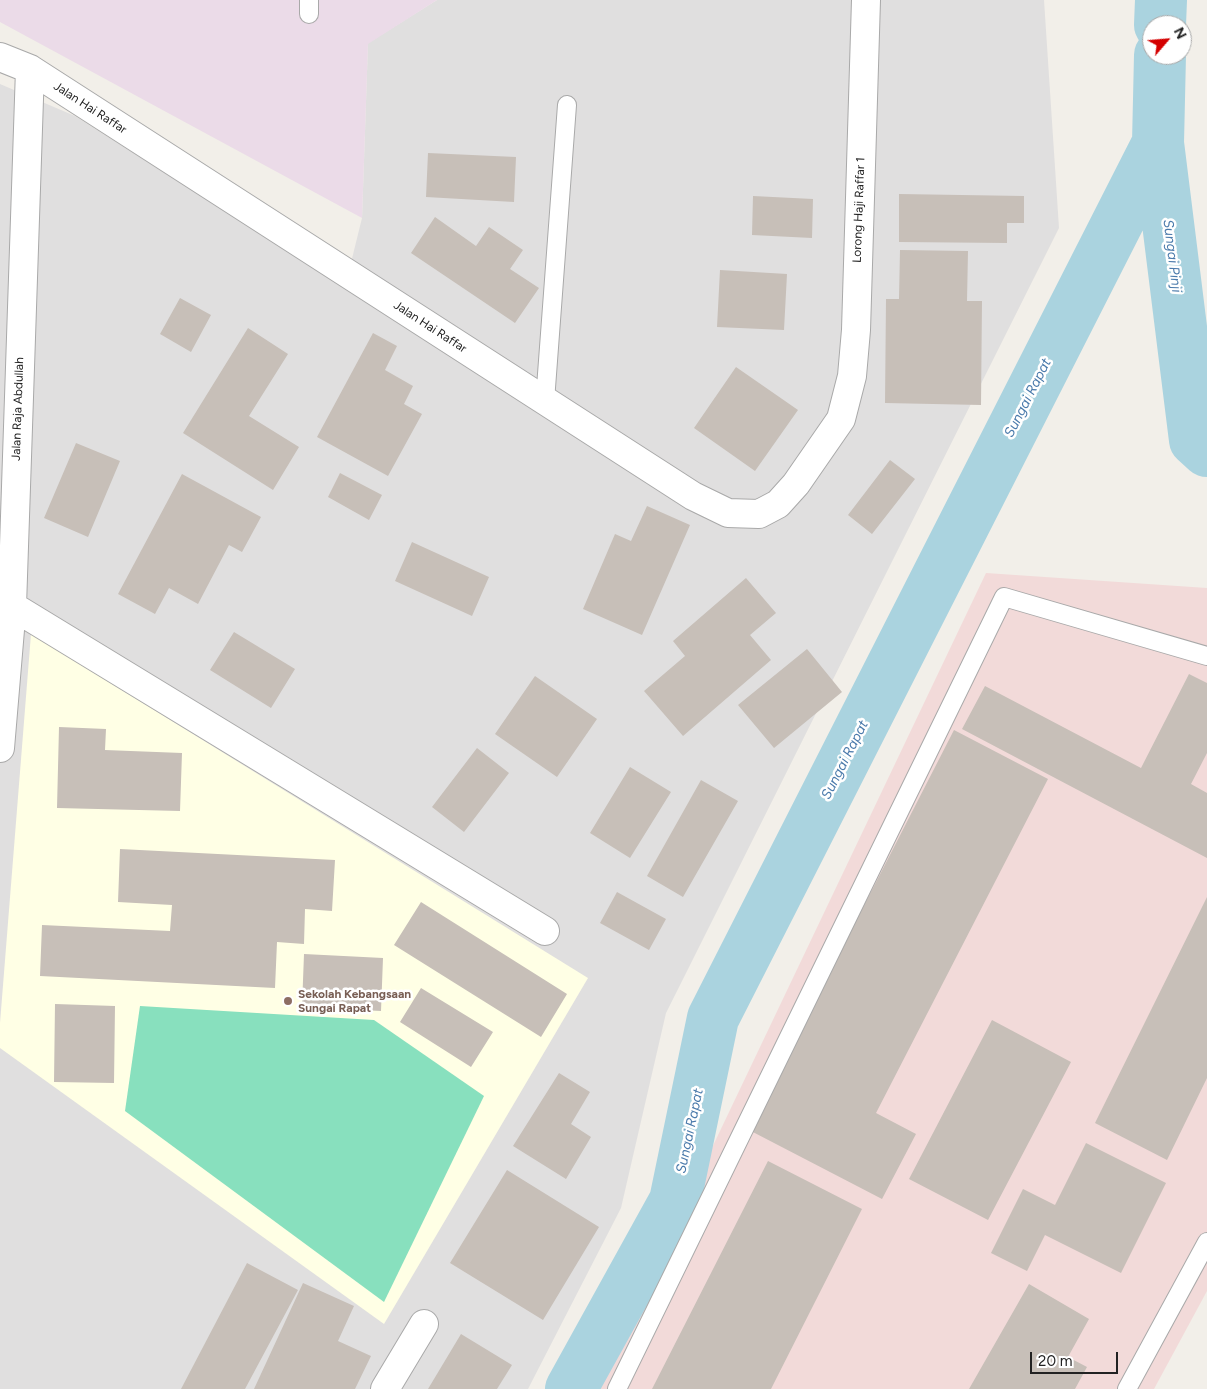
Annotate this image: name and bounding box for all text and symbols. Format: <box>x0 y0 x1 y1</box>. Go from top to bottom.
north arrow <box>1142 15 1192 65</box>
text: N <box>1170 25 1190 42</box>
street label: Jalan Hai Raffar <box>51 79 129 137</box>
street label: Lorong Haji Raffar 1 <box>850 157 868 263</box>
water label: Sungai Pinji <box>1159 219 1185 293</box>
street label: Jalan Hai Raffar <box>391 298 469 356</box>
water label: Sungai Rapat <box>1001 356 1055 440</box>
street label: Jalan Raja Abdullah <box>9 357 27 461</box>
water label: Sungai Rapat <box>818 718 872 802</box>
place label: Sekolah Kebangsaan Sungai Rapat <box>298 987 411 1015</box>
marker: Sekolah Kebangsaan Sungai Rapat <box>282 995 294 1007</box>
water label: Sungai Rapat <box>673 1087 707 1175</box>
scale bar <box>1032 1342 1120 1374</box>
text: 20 m <box>1038 1352 1072 1370</box>

